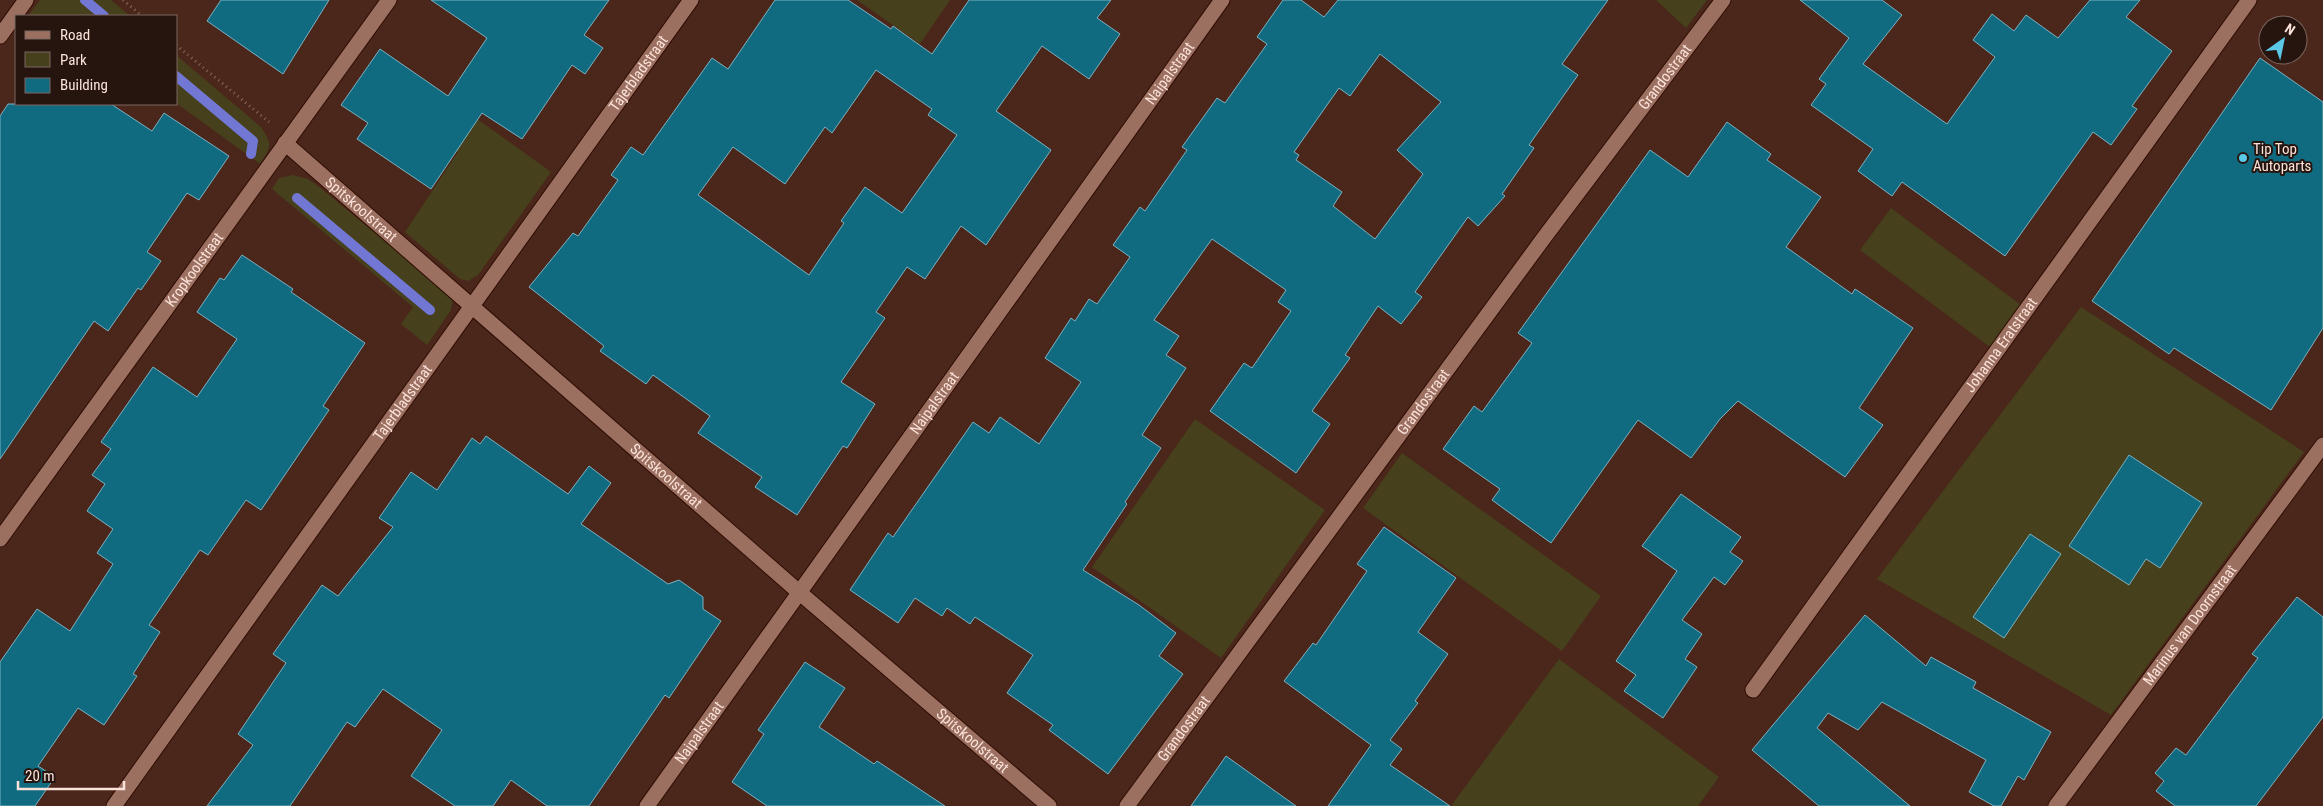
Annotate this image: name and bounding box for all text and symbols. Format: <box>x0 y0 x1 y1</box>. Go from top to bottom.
legend <box>15 15 178 105</box>
north arrow <box>2258 15 2308 65</box>
text: N <box>2282 20 2298 38</box>
text: Road <box>60 26 90 44</box>
street label: Tajerbladstraat <box>605 32 672 115</box>
street label: Naipalstraat <box>1141 39 1198 108</box>
street label: Grandostraat <box>1635 41 1695 113</box>
text: Park <box>60 51 87 69</box>
text: Building <box>60 76 108 94</box>
place label: Tip Top Autoparts <box>2253 140 2312 175</box>
marker: Tip Top Autoparts <box>2237 152 2249 164</box>
street label: Spitskoolstraat <box>321 173 401 246</box>
street label: Kropkoolstraat <box>161 229 227 310</box>
street label: Johanna Eratstraat <box>1961 294 2041 396</box>
street label: Tajerbladstraat <box>369 361 436 444</box>
street label: Grandostraat <box>1393 366 1453 438</box>
street label: Naipalstraat <box>906 368 963 438</box>
street label: Spitskoolstraat <box>626 440 706 512</box>
street label: Marinus van Doornstraat <box>2139 561 2240 689</box>
street label: Grandostraat <box>1154 692 1214 765</box>
street label: Naipalstraat <box>671 698 728 767</box>
street label: Spitskoolstraat <box>933 705 1012 777</box>
scale bar <box>18 758 124 790</box>
text: 20 m <box>25 767 55 785</box>

